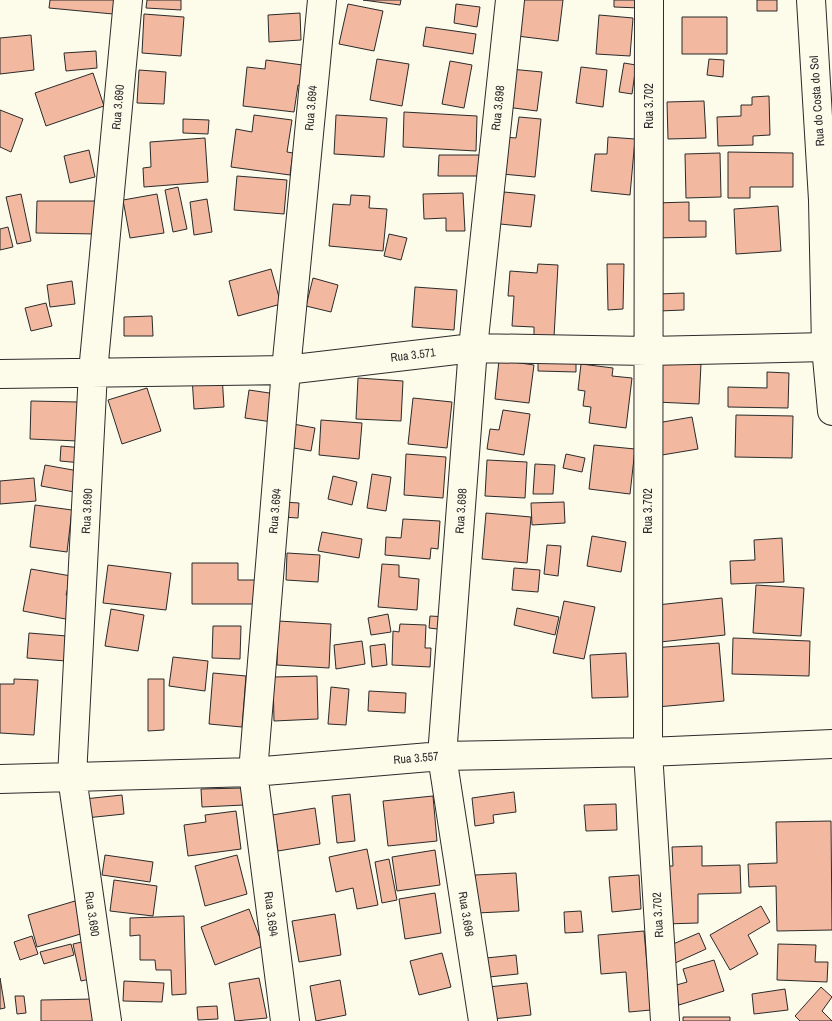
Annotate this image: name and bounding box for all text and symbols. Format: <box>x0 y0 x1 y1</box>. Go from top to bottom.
street label: Rua do Costa do Sol <box>806 55 828 147</box>
street label: Rua 3.702 <box>641 83 657 129</box>
street label: Rua 3.690 <box>108 84 128 130</box>
street label: Rua 3.694 <box>301 84 321 131</box>
street label: Rua 3.698 <box>488 85 508 131</box>
street label: Rua 3.571 <box>389 344 437 366</box>
street label: Rua 3.694 <box>265 487 285 534</box>
street label: Rua 3.690 <box>78 488 96 534</box>
street label: Rua 3.698 <box>451 488 471 534</box>
street label: Rua 3.702 <box>640 488 656 534</box>
street label: Rua 3.557 <box>393 748 440 768</box>
street label: Rua 3.690 <box>81 890 103 938</box>
street label: Rua 3.694 <box>260 890 282 938</box>
street label: Rua 3.698 <box>455 890 477 938</box>
street label: Rua 3.702 <box>649 892 667 938</box>

